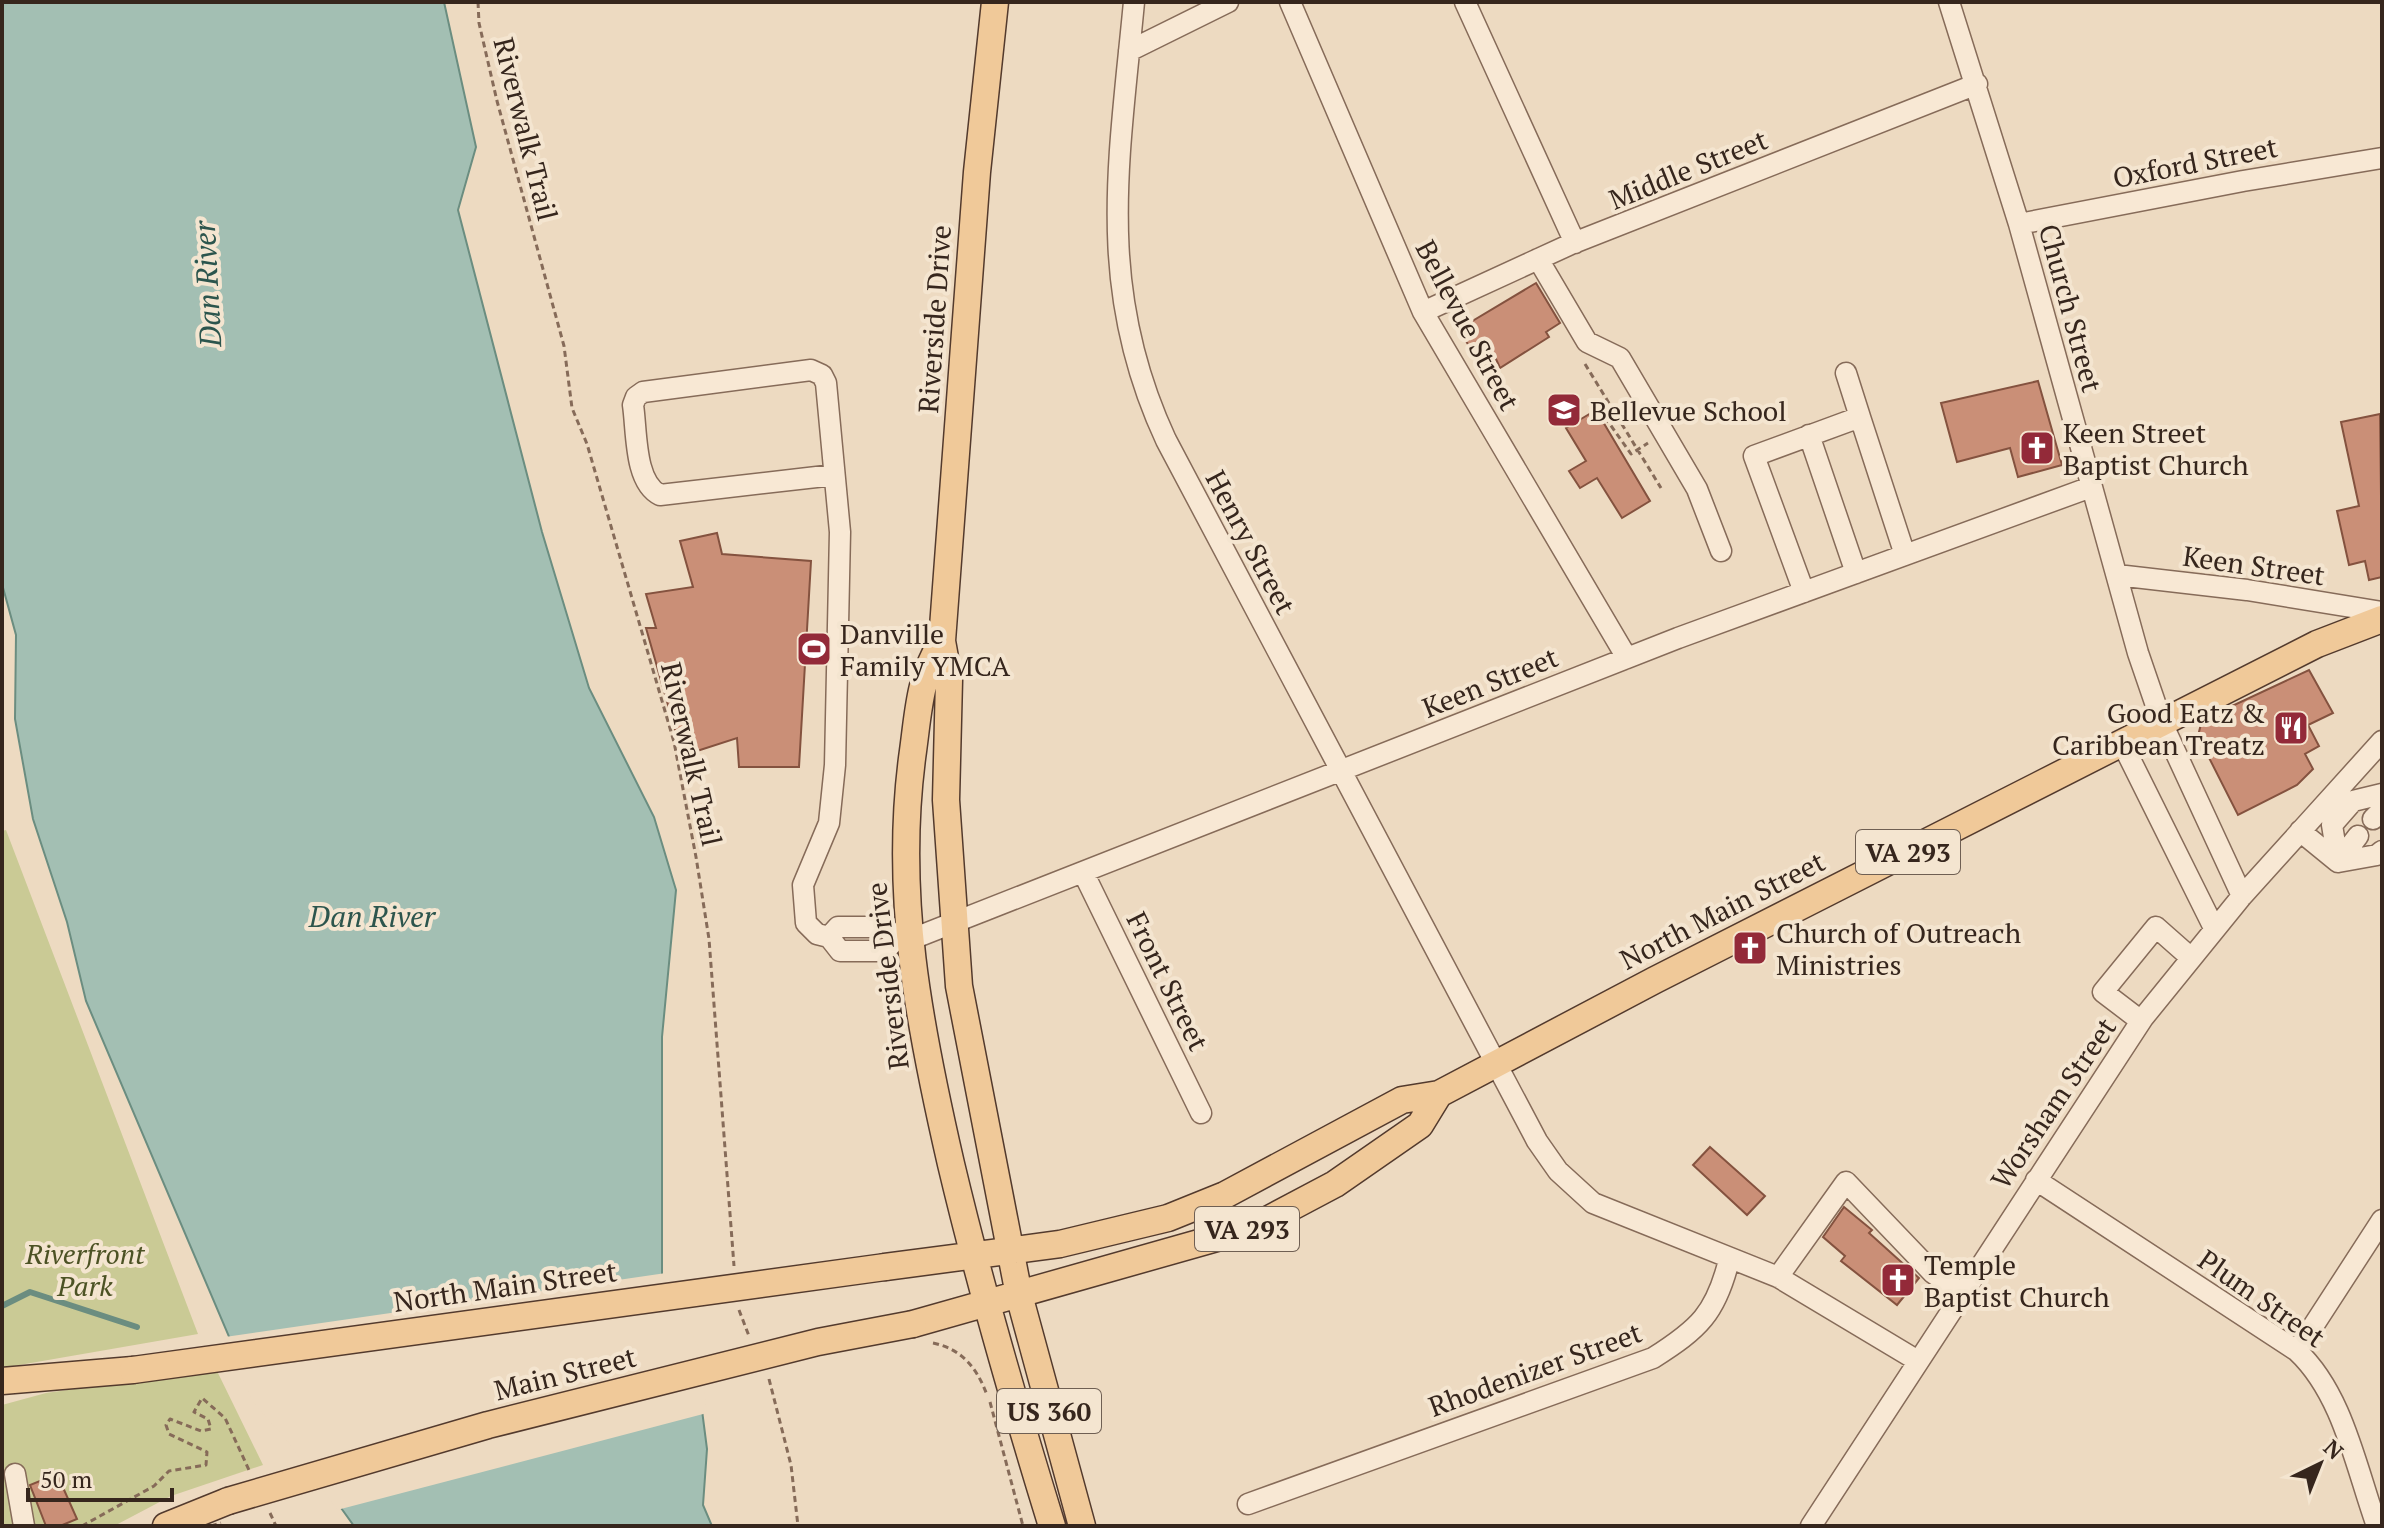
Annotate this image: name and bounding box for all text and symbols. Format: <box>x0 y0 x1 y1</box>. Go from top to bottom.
street label: Riverwalk Trail <box>485 34 567 224</box>
street label: Middle Street <box>1603 120 1773 218</box>
street label: Oxford Street <box>2109 128 2281 196</box>
water label: Dan River <box>184 218 230 349</box>
street label: Church Street <box>2031 220 2111 397</box>
street label: Riverside Drive <box>909 224 959 414</box>
street label: Bellevue Street <box>1408 233 1529 417</box>
school or university icon: Bellevue School <box>1545 391 1583 429</box>
place label: Bellevue School <box>1590 392 1787 429</box>
place label: Keen Street Baptist Church <box>2063 414 2249 483</box>
church icon: Keen Street Baptist Church <box>2018 429 2056 467</box>
street label: Henry Street <box>1198 464 1305 621</box>
street label: Keen Street <box>2181 537 2328 593</box>
place label: Danville Family YMCA <box>840 615 1011 684</box>
sports icon: Danville Family YMCA <box>795 630 833 668</box>
street label: Keen Street <box>1417 638 1564 726</box>
street label: Riverwalk Trail <box>653 658 731 850</box>
place label: Good Eatz & Caribbean Treatz <box>2052 694 2265 763</box>
restaurant icon: Good Eatz & Caribbean Treatz <box>2272 709 2310 747</box>
road number: VA 293 <box>1856 830 1960 874</box>
street label: North Main Street <box>1613 842 1831 978</box>
street label: Riverside Drive <box>857 880 917 1072</box>
water label: Dan River <box>308 896 437 936</box>
street label: Front Street <box>1118 905 1218 1057</box>
place label: Church of Outreach Ministries <box>1776 914 2021 983</box>
church icon: Church of Outreach Ministries <box>1731 929 1769 967</box>
street label: Worsham Street <box>1982 1010 2124 1196</box>
road number: VA 293 <box>1195 1207 1299 1251</box>
park label: Riverfront Park <box>24 1235 145 1304</box>
street label: Plum Street <box>2191 1241 2333 1356</box>
place label: Temple Baptist Church <box>1924 1246 2110 1315</box>
street label: North Main Street <box>391 1252 620 1320</box>
church icon: Temple Baptist Church <box>1879 1261 1917 1299</box>
street label: Rhodenizer Street <box>1423 1313 1647 1425</box>
street label: Main Street <box>490 1337 640 1408</box>
road number: US 360 <box>997 1389 1101 1433</box>
north arrow <box>2280 1424 2360 1504</box>
text: N <box>2318 1433 2350 1466</box>
scale bar <box>28 1452 172 1502</box>
text: 50 m <box>40 1463 92 1495</box>

